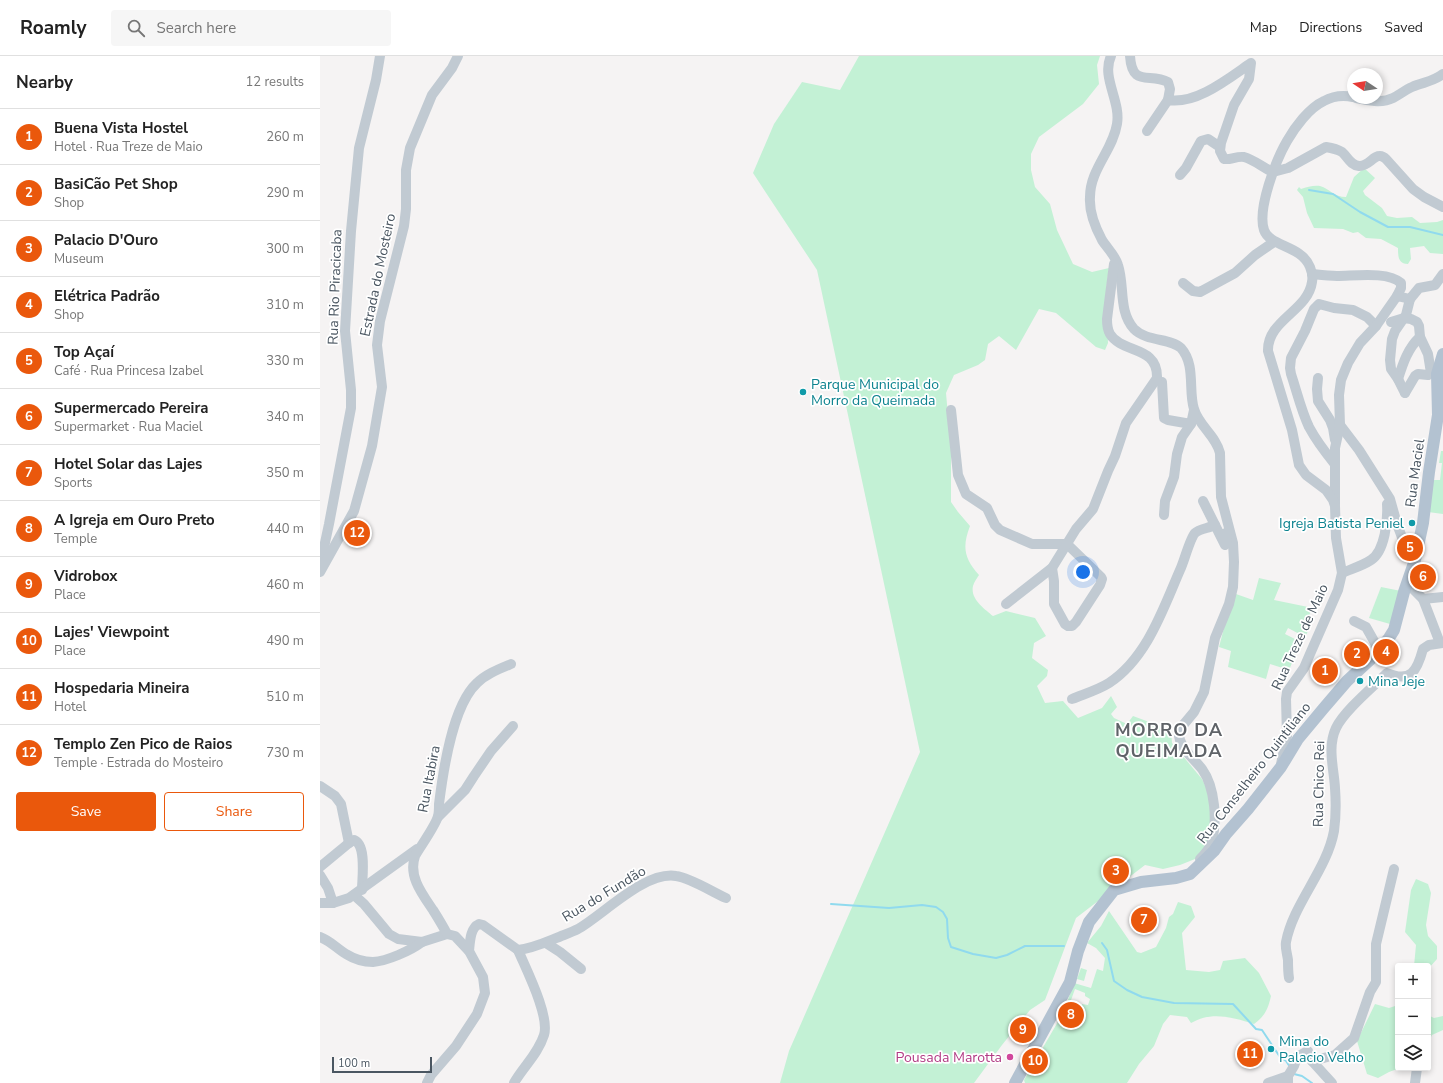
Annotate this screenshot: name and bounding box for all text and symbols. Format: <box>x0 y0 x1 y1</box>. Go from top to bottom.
search box <box>111 10 391 46</box>
text: Roamly <box>20 15 87 41</box>
icon: search <box>125 17 147 39</box>
text: Search here <box>157 18 236 38</box>
text: Map <box>1250 18 1277 37</box>
text: Directions <box>1299 18 1362 37</box>
text: Saved <box>1384 18 1423 37</box>
north arrow <box>1347 68 1383 104</box>
text: Nearby <box>16 71 73 94</box>
text: 12 results <box>245 73 304 91</box>
text: Buena Vista Hostel <box>54 118 188 138</box>
text: 1 <box>25 128 33 146</box>
text: 260 m <box>266 128 304 146</box>
text: Hotel · Rua Treze de Maio <box>54 138 203 156</box>
text: BasiCão Pet Shop <box>54 174 178 194</box>
text: 2 <box>25 184 33 202</box>
text: 290 m <box>266 184 304 202</box>
text: Shop <box>54 194 84 212</box>
street label: Estrada do Mosteiro <box>356 212 400 338</box>
street label: Rua Rio Piracicaba <box>323 229 347 345</box>
text: Palacio D'Ouro <box>54 230 158 250</box>
text: 3 <box>25 240 33 258</box>
text: 300 m <box>266 240 304 258</box>
text: Museum <box>54 250 104 268</box>
text: Elétrica Padrão <box>54 286 160 306</box>
text: 4 <box>25 296 33 314</box>
text: 310 m <box>266 296 304 314</box>
text: Shop <box>54 306 84 324</box>
text: Top Açaí <box>54 342 114 362</box>
text: 5 <box>25 352 33 370</box>
text: 330 m <box>266 352 304 370</box>
text: Café · Rua Princesa Izabel <box>54 362 203 380</box>
place label: Parque Municipal do Morro da Queimada <box>811 375 939 410</box>
marker: Parque Municipal do Morro da Queimada <box>798 387 808 397</box>
text: Supermercado Pereira <box>54 398 208 418</box>
text: 6 <box>25 408 33 426</box>
text: 340 m <box>266 408 304 426</box>
text: Supermarket · Rua Maciel <box>54 418 203 436</box>
street label: Rua Maciel <box>1401 437 1429 508</box>
text: Hotel Solar das Lajes <box>54 454 202 474</box>
text: 7 <box>25 464 33 482</box>
text: 350 m <box>266 464 304 482</box>
text: Sports <box>54 474 93 492</box>
text: A Igreja em Ouro Preto <box>54 510 215 530</box>
place label: Igreja Batista Peniel <box>1279 514 1405 533</box>
pin: 12 <box>344 518 370 548</box>
marker: Igreja Batista Peniel <box>1407 518 1417 528</box>
text: 8 <box>25 520 33 538</box>
text: 440 m <box>266 520 304 538</box>
text: Temple <box>54 530 97 548</box>
pin: 5 <box>1397 533 1423 563</box>
your location <box>1073 562 1093 582</box>
pin: 6 <box>1410 562 1436 592</box>
text: Vidrobox <box>54 566 118 586</box>
text: 9 <box>25 576 33 594</box>
text: 460 m <box>266 576 304 594</box>
street label: Rua Treze de Maio <box>1267 581 1333 693</box>
text: Place <box>54 586 86 604</box>
text: Lajes' Viewpoint <box>54 622 169 642</box>
text: 10 <box>21 632 37 650</box>
text: 490 m <box>266 632 304 650</box>
pin: 4 <box>1373 637 1399 667</box>
pin: 2 <box>1344 639 1370 669</box>
text: Place <box>54 642 86 660</box>
pin: 1 <box>1312 656 1338 686</box>
place label: Mina Jeje <box>1368 672 1425 691</box>
marker: Mina Jeje <box>1355 676 1365 686</box>
text: Hospedaria Mineira <box>54 678 189 698</box>
text: 11 <box>21 688 37 706</box>
text: 510 m <box>266 688 304 706</box>
text: Hotel <box>54 698 86 716</box>
street label: Rua Conselheiro Quintiliano <box>1193 698 1315 848</box>
district label: MORRO DA QUEIMADA <box>1115 718 1223 763</box>
text: Templo Zen Pico de Raios <box>54 734 232 754</box>
street label: Rua Chico Rei <box>1309 741 1329 827</box>
text: 12 <box>21 744 37 762</box>
text: 730 m <box>266 744 304 762</box>
street label: Rua Itabira <box>413 744 445 814</box>
text: Temple · Estrada do Mosteiro <box>54 754 223 772</box>
button: Save <box>16 792 156 831</box>
button: Share <box>164 792 304 831</box>
pin: 3 <box>1103 856 1129 886</box>
street label: Rua do Fundão <box>559 861 650 926</box>
pin: 7 <box>1131 905 1157 935</box>
map controls <box>1395 963 1431 1071</box>
button: + <box>1395 963 1431 999</box>
button: − <box>1395 999 1431 1035</box>
pin: 8 <box>1058 1000 1084 1030</box>
pin: 9 <box>1010 1015 1036 1045</box>
place label: Mina do Palacio Velho <box>1279 1032 1364 1067</box>
button: layers <box>1395 1035 1431 1071</box>
pin: 11 <box>1237 1039 1263 1069</box>
marker: Mina do Palacio Velho <box>1266 1044 1276 1054</box>
pin: 10 <box>1022 1046 1048 1076</box>
place label: Pousada Marotta <box>895 1048 1002 1067</box>
marker: Pousada Marotta <box>1005 1052 1015 1062</box>
scale bar <box>332 1055 432 1074</box>
text: 100 m <box>338 1056 370 1071</box>

